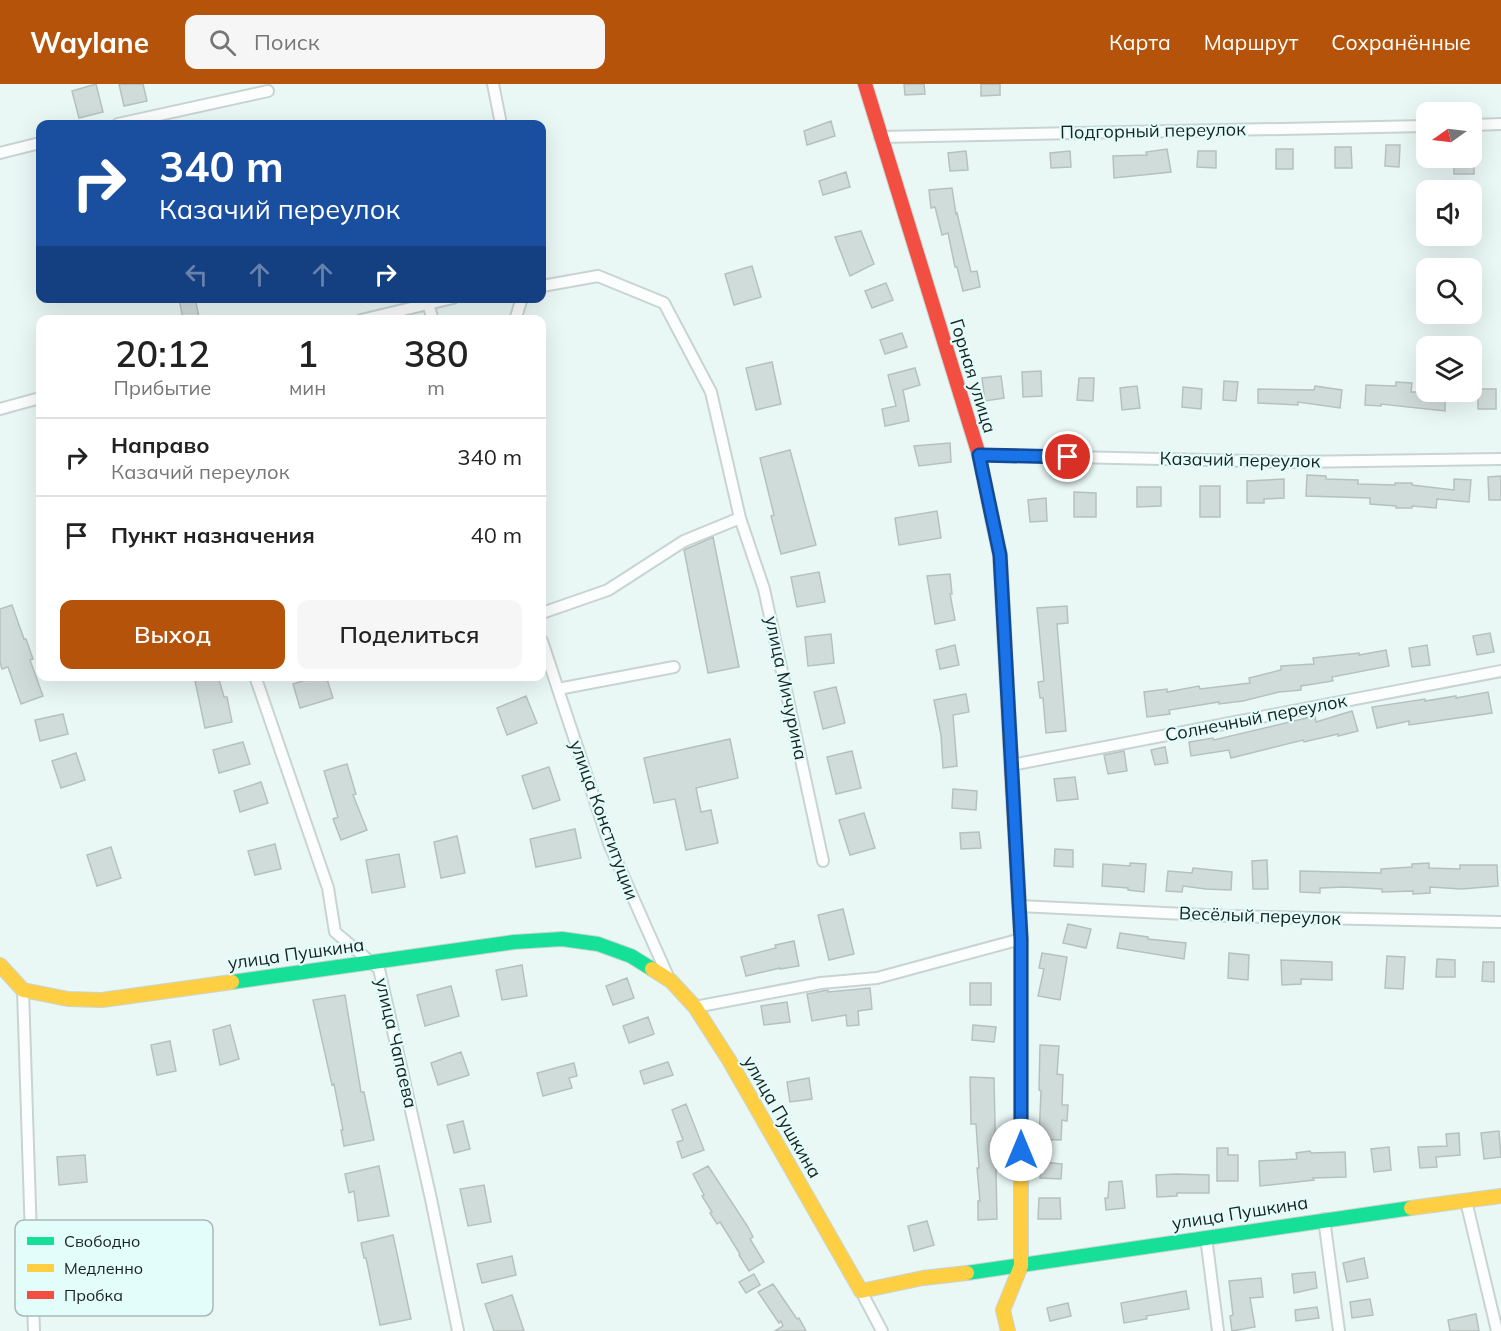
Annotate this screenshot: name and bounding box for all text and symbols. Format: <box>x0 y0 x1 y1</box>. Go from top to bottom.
search box <box>185 15 605 69</box>
text: Waylane <box>30 25 149 60</box>
icon: search <box>206 26 239 59</box>
text: Поиск <box>254 28 320 56</box>
text: Карта <box>1109 29 1171 55</box>
text: Маршрут <box>1204 29 1298 55</box>
text: Сохранённые <box>1331 29 1471 55</box>
north arrow <box>1416 102 1482 168</box>
map controls <box>1416 102 1482 402</box>
street label: Подгорный переулок <box>1060 117 1246 144</box>
text: 340 m <box>159 140 284 193</box>
icon: right <box>60 144 138 222</box>
button: sound <box>1416 180 1482 246</box>
text: Казачий переулок <box>159 192 400 226</box>
icon: left <box>180 258 213 291</box>
icon: ahead <box>243 258 276 291</box>
icon: ahead <box>306 258 339 291</box>
icon: right <box>369 258 402 291</box>
button: search <box>1416 258 1482 324</box>
street label: Горная улица <box>945 316 1002 436</box>
text: 20:12 <box>115 331 210 376</box>
text: 1 <box>297 331 318 376</box>
text: 380 <box>404 331 469 376</box>
button: layers <box>1416 336 1482 402</box>
text: Прибытие <box>113 375 211 400</box>
text: мин <box>289 375 326 400</box>
text: m <box>427 375 445 400</box>
text: Направо <box>111 431 209 459</box>
pin <box>1042 431 1093 482</box>
icon: arrive <box>1051 440 1084 473</box>
icon: right <box>60 441 93 474</box>
text: 340 m <box>457 443 522 471</box>
street label: Казачий переулок <box>1160 447 1321 472</box>
text: Казачий переулок <box>111 459 289 484</box>
icon: arrive <box>60 519 93 552</box>
text: Пункт назначения <box>111 521 315 549</box>
text: 40 m <box>471 521 522 549</box>
button: Выход <box>60 600 285 669</box>
button: Поделиться <box>297 600 522 669</box>
street label: улица Мичурина <box>760 614 813 762</box>
street label: Солнечный переулок <box>1163 689 1349 746</box>
street label: улица Конституции <box>565 737 644 903</box>
street label: Весёлый переулок <box>1179 901 1342 930</box>
street label: улица Пушкина <box>226 933 366 974</box>
street label: улица Чапаева <box>370 975 423 1110</box>
street label: улица Пушкина <box>738 1051 827 1182</box>
position arrow <box>989 1118 1053 1182</box>
street label: улица Пушкина <box>1170 1190 1310 1235</box>
legend <box>15 1220 213 1316</box>
text: Свободно <box>64 1231 140 1251</box>
text: Медленно <box>64 1258 143 1278</box>
text: Пробка <box>64 1285 123 1305</box>

